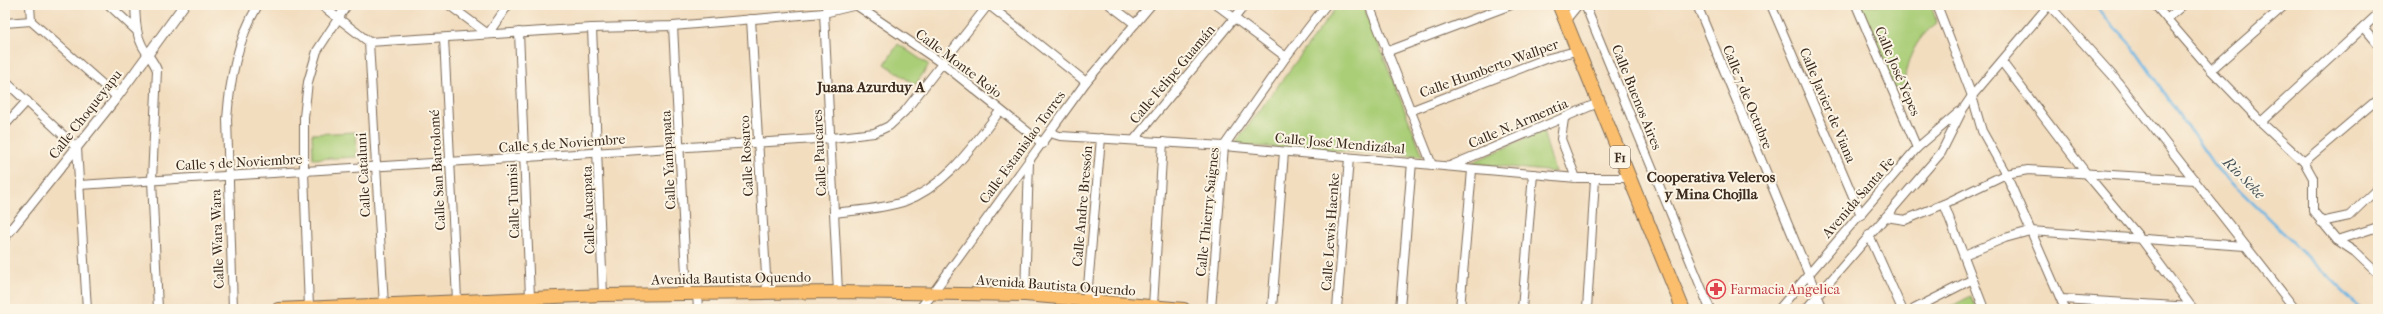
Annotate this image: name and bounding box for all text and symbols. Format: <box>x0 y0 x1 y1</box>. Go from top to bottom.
street label: Calle Felipe Guamán <box>1126 21 1219 127</box>
street label: Calle José Yepes <box>1871 24 1924 118</box>
street label: Calle Monte Rojo <box>912 25 1005 101</box>
street label: Calle Humberto Wallper <box>1417 35 1561 102</box>
street label: Calle Buenos Aires <box>1608 42 1665 152</box>
street label: Calle 7 de Octubre <box>1719 43 1776 152</box>
street label: Calle Javier de Viana <box>1796 45 1860 166</box>
street label: Calle Choqueyapu <box>45 66 126 162</box>
district label: Juana Azurduy A <box>815 78 926 96</box>
street label: Calle Estanislao Torres <box>976 87 1069 207</box>
street label: Calle N. Armentia <box>1466 95 1571 152</box>
street label: Calle San Bartolomé <box>426 109 449 231</box>
street label: Calle Yampapata <box>657 109 680 210</box>
street label: Calle Paucares <box>809 109 830 197</box>
street label: Calle Rosarco <box>736 115 757 197</box>
street label: Calle José Mendizábal <box>1274 129 1406 158</box>
street label: Calle 5 de Noviembre <box>498 131 626 156</box>
street label: Calle Cataluni <box>353 132 374 218</box>
street label: Calle Andre Bressón <box>1069 145 1096 267</box>
road number: F1 <box>1610 146 1630 168</box>
street label: Calle Thierry Saignes <box>1192 147 1223 278</box>
street label: Calle 5 de Noviembre <box>175 151 303 174</box>
water label: Rio Seke <box>2218 152 2269 203</box>
street label: Avenida Santa Fe <box>1818 153 1898 242</box>
street label: Calle Tumisi <box>504 163 523 239</box>
street label: Calle Aucapata <box>578 165 599 254</box>
district label: Cooperativa Veleros y Mina Chojlla <box>1647 168 1776 203</box>
street label: Calle Lewis Haenke <box>1318 172 1343 292</box>
street label: Calle Wara Wara <box>207 188 228 289</box>
street label: Avenida Bautista Oquendo <box>650 269 811 288</box>
street label: Avenida Bautista Oquendo <box>975 271 1136 300</box>
pharmacy icon: Farmacia Angelica <box>1705 278 1727 300</box>
place label: Farmacia Angelica <box>1730 281 1840 298</box>

